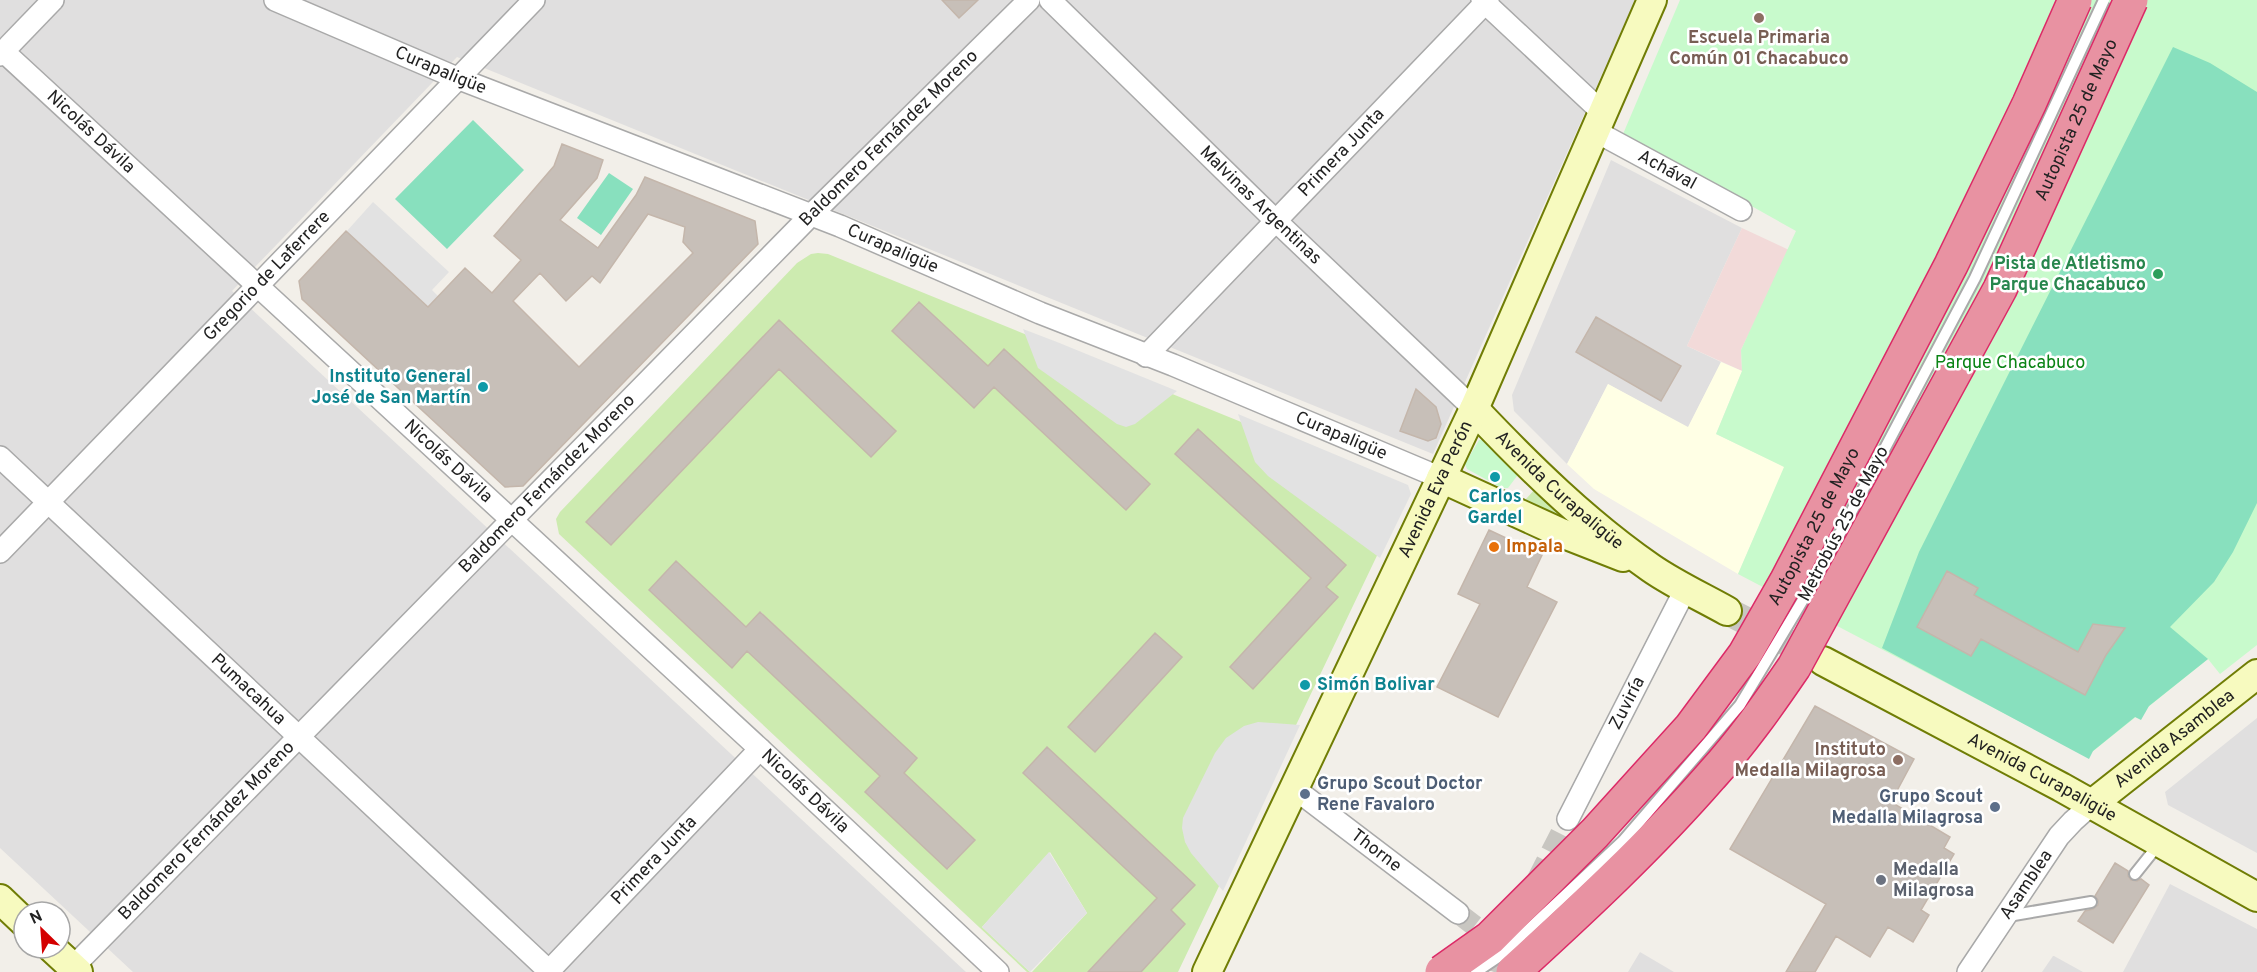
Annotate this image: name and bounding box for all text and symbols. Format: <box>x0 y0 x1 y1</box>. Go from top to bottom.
marker: Escuela Primaria Común 01 Chacabuco <box>1752 11 1766 25</box>
place label: Escuela Primaria Común 01 Chacabuco <box>1669 27 1849 71</box>
street label: Autopista 25 de Mayo <box>2030 35 2123 205</box>
street label: Curapaligüe <box>391 41 490 100</box>
street label: Baldomero Fernández Moreno <box>794 45 983 232</box>
street label: Nicolás Dávila <box>42 85 140 179</box>
street label: Primera Junta <box>1293 103 1389 202</box>
street label: Malvinas Argentinas <box>1194 141 1326 270</box>
street label: Achával <box>1634 145 1700 195</box>
street label: Gregorio de Laferrere <box>198 206 336 346</box>
street label: Curapaligüe <box>843 219 942 279</box>
place label: Pista de Atletismo Parque Chacabuco <box>1990 253 2146 297</box>
marker: Pista de Atletismo Parque Chacabuco <box>2151 267 2165 281</box>
park label: Parque Chacabuco <box>1935 352 2085 375</box>
place label: Instituto General José de San Martín <box>311 366 471 410</box>
marker: Instituto General José de San Martín <box>476 380 490 394</box>
street label: Baldomero Fernández Moreno <box>454 389 640 578</box>
street label: Curapaligüe <box>1292 406 1391 465</box>
street label: Nicolás Dávila <box>399 415 497 508</box>
street label: Avenida Eva Perón <box>1393 417 1478 562</box>
street label: Avenida Curapaligüe <box>1490 426 1628 555</box>
street label: Metrobús 25 de Mayo <box>1793 442 1895 606</box>
street label: Autopista 25 de Mayo <box>1763 444 1865 610</box>
marker: Carlos Gardel <box>1488 470 1502 484</box>
place label: Carlos Gardel <box>1467 486 1523 530</box>
place label: Impala <box>1506 536 1563 559</box>
marker: Impala <box>1487 540 1501 554</box>
street label: Pumacahua <box>206 649 291 730</box>
street label: Zuviría <box>1604 673 1650 734</box>
place label: Simón Bolivar <box>1317 674 1435 697</box>
marker: Simón Bolivar <box>1298 678 1312 692</box>
street label: Avenida Asamblea <box>2109 684 2240 794</box>
street label: Avenida Curapaligüe <box>1963 728 2121 827</box>
street label: Baldomero Fernández Moreno <box>114 736 300 925</box>
place label: Instituto Medalla Milagrosa <box>1734 739 1886 783</box>
street label: Nicolás Dávila <box>756 744 854 838</box>
marker: Instituto Medalla Milagrosa <box>1891 753 1905 767</box>
place label: Grupo Scout Doctor Rene Favaloro <box>1317 773 1483 817</box>
place label: Grupo Scout Medalla Milagrosa <box>1831 786 1983 830</box>
marker: Grupo Scout Doctor Rene Favaloro <box>1298 787 1312 801</box>
marker: Grupo Scout Medalla Milagrosa <box>1988 800 2002 814</box>
street label: Primera Junta <box>606 811 702 910</box>
street label: Thorne <box>1346 824 1406 877</box>
street label: Asamblea <box>1995 845 2058 924</box>
place label: Medalla Milagrosa <box>1893 859 1974 903</box>
marker: Medalla Milagrosa <box>1874 873 1888 887</box>
north arrow <box>12 900 72 960</box>
text: N <box>27 907 46 930</box>

